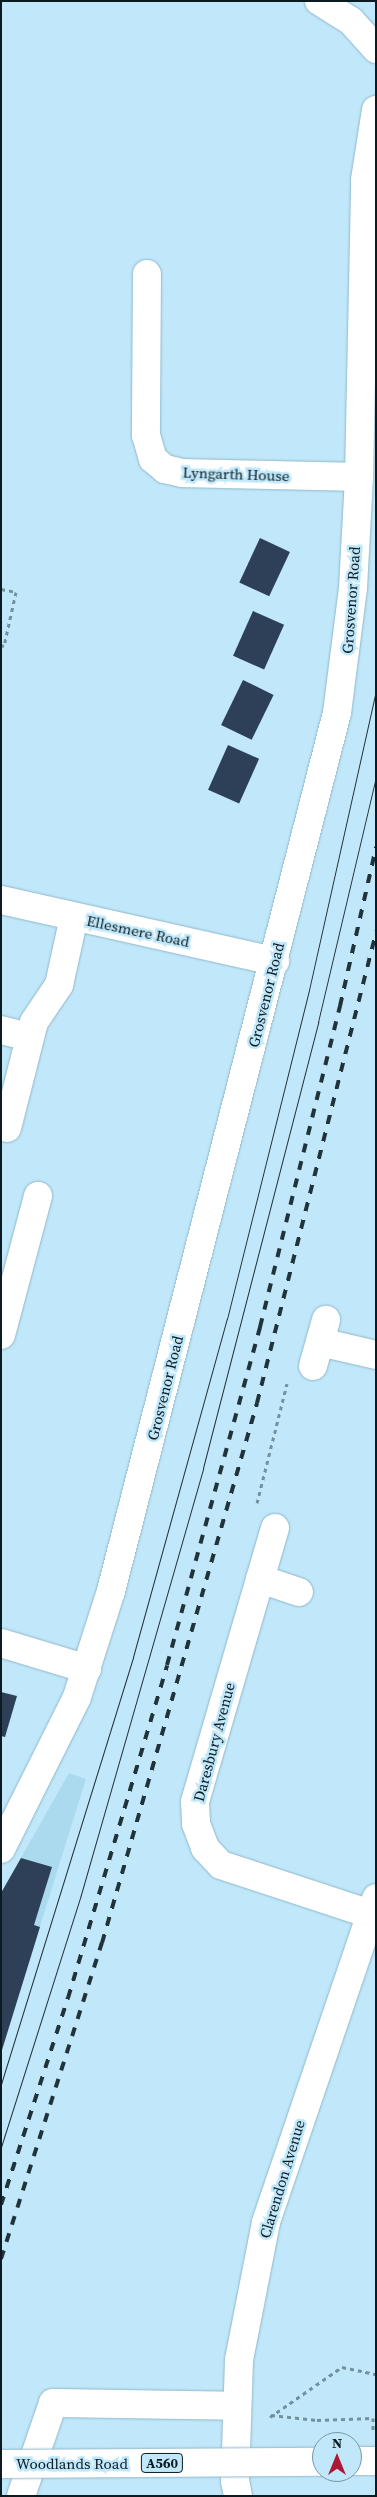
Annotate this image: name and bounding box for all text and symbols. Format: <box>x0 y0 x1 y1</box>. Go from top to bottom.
street label: Lyngarth House <box>182 463 290 485</box>
street label: Grosvenor Road <box>338 546 364 654</box>
street label: Ellesmere Road <box>85 911 191 951</box>
street label: Grosvenor Road <box>244 941 288 1049</box>
street label: Grosvenor Road <box>143 1334 187 1442</box>
street label: Daresbury Avenue <box>189 1680 239 1804</box>
street label: Clarendon Avenue <box>255 2118 309 2240</box>
north arrow <box>312 2432 362 2482</box>
text: N <box>332 2433 342 2453</box>
road number: A560 <box>141 2452 183 2474</box>
street label: Woodlands Road <box>16 2455 128 2473</box>

